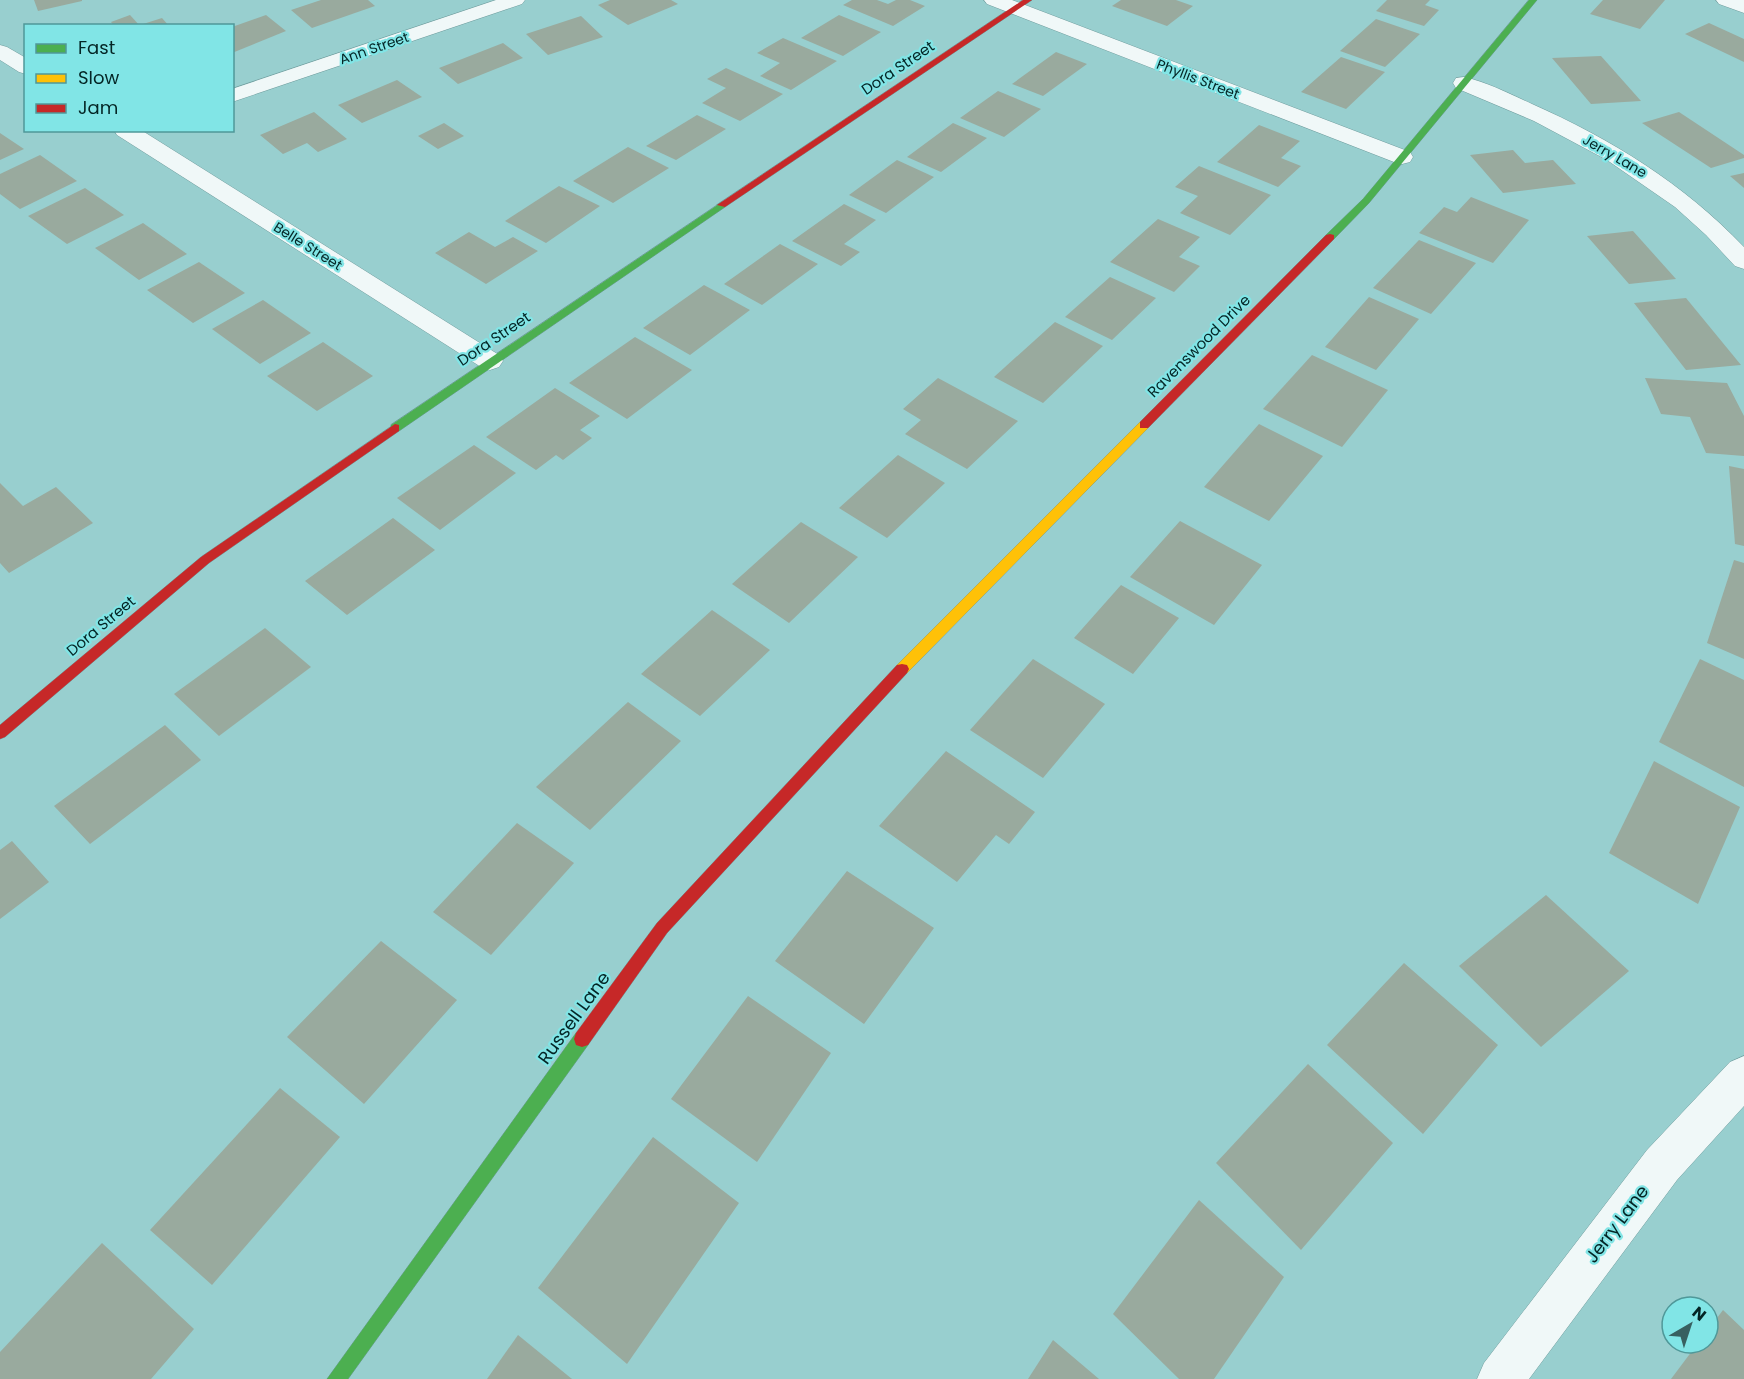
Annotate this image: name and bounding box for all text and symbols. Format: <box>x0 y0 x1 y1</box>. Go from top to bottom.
legend <box>24 24 234 132</box>
street label: Ann Street <box>337 27 411 69</box>
text: Fast <box>78 35 115 60</box>
street label: Dora Street <box>857 35 938 100</box>
street label: Phyllis Street <box>1154 54 1242 104</box>
text: Slow <box>78 65 120 90</box>
text: Jam <box>78 95 118 120</box>
street label: Jerry Lane <box>1579 130 1651 183</box>
street label: Belle Street <box>270 217 346 275</box>
street label: Ravenswood Drive <box>1143 290 1255 402</box>
street label: Dora Street <box>453 306 534 371</box>
street label: Dora Street <box>62 591 140 661</box>
street label: Russell Lane <box>532 966 616 1069</box>
street label: Jerry Lane <box>1579 1180 1654 1268</box>
north arrow <box>1660 1295 1720 1355</box>
text: N <box>1687 1301 1711 1326</box>

